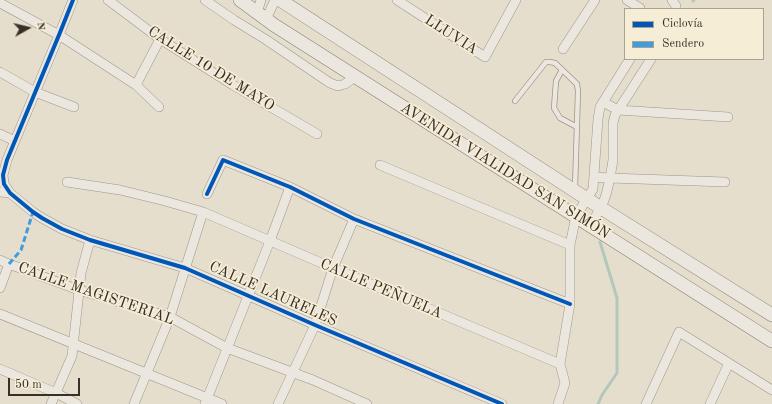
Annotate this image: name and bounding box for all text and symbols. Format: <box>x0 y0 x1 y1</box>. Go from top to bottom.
north arrow <box>8 8 48 48</box>
legend <box>624 8 764 60</box>
street label: LLUVIA <box>421 11 481 59</box>
text: Ciclovía <box>662 18 703 30</box>
text: N <box>34 21 46 31</box>
street label: CALLE 10 DE MAYO <box>144 23 278 115</box>
text: Sendero <box>662 38 704 50</box>
street label: AVENIDA VIALIDAD SAN SIMÓN <box>397 99 613 243</box>
street label: CALLE PEÑUELA <box>317 255 445 323</box>
street label: CALLE LAURELES <box>206 258 340 330</box>
street label: CALLE MAGISTERIAL <box>16 259 176 329</box>
scale bar <box>10 370 82 396</box>
text: 50 m <box>15 379 42 391</box>

